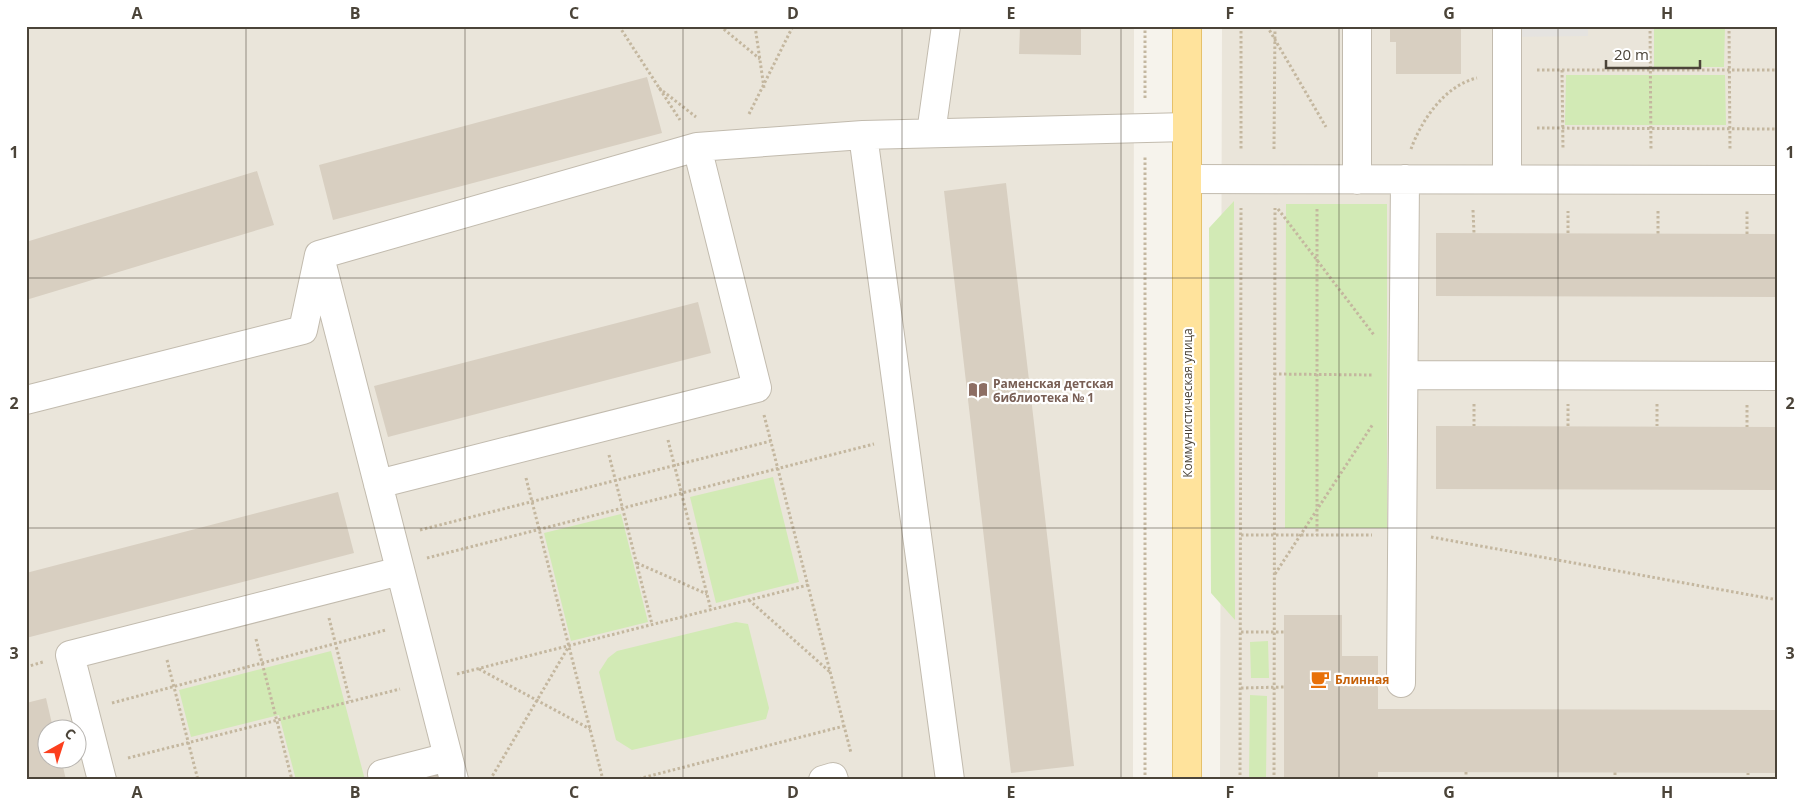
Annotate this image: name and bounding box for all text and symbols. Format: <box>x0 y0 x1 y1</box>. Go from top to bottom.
text: A <box>131 2 143 24</box>
text: B <box>350 2 360 24</box>
text: C <box>569 2 579 24</box>
text: D <box>787 2 799 24</box>
text: E <box>1007 2 1016 24</box>
text: F <box>1226 2 1234 24</box>
text: G <box>1443 2 1455 24</box>
text: H <box>1661 2 1673 24</box>
scale bar <box>1606 38 1700 70</box>
text: 20 m <box>1614 44 1649 64</box>
text: 1 <box>9 141 19 163</box>
text: 1 <box>1785 141 1795 163</box>
street label: Коммунистическая улица <box>1179 328 1196 478</box>
place label: Раменская детская библиотека № 1 <box>993 375 1114 406</box>
library icon: Раменская детская библиотека № 1 <box>967 379 989 401</box>
text: 2 <box>9 392 19 414</box>
text: 2 <box>1785 392 1795 414</box>
text: 3 <box>9 642 19 664</box>
text: 3 <box>1785 642 1795 664</box>
cafe icon: Блинная <box>1309 668 1331 690</box>
place label: Блинная <box>1335 671 1389 688</box>
north arrow <box>38 718 88 768</box>
text: С <box>61 723 80 744</box>
text: A <box>131 781 143 803</box>
text: B <box>350 781 360 803</box>
text: C <box>569 781 579 803</box>
text: D <box>787 781 799 803</box>
text: E <box>1007 781 1016 803</box>
text: F <box>1226 781 1234 803</box>
text: G <box>1443 781 1455 803</box>
text: H <box>1661 781 1673 803</box>

